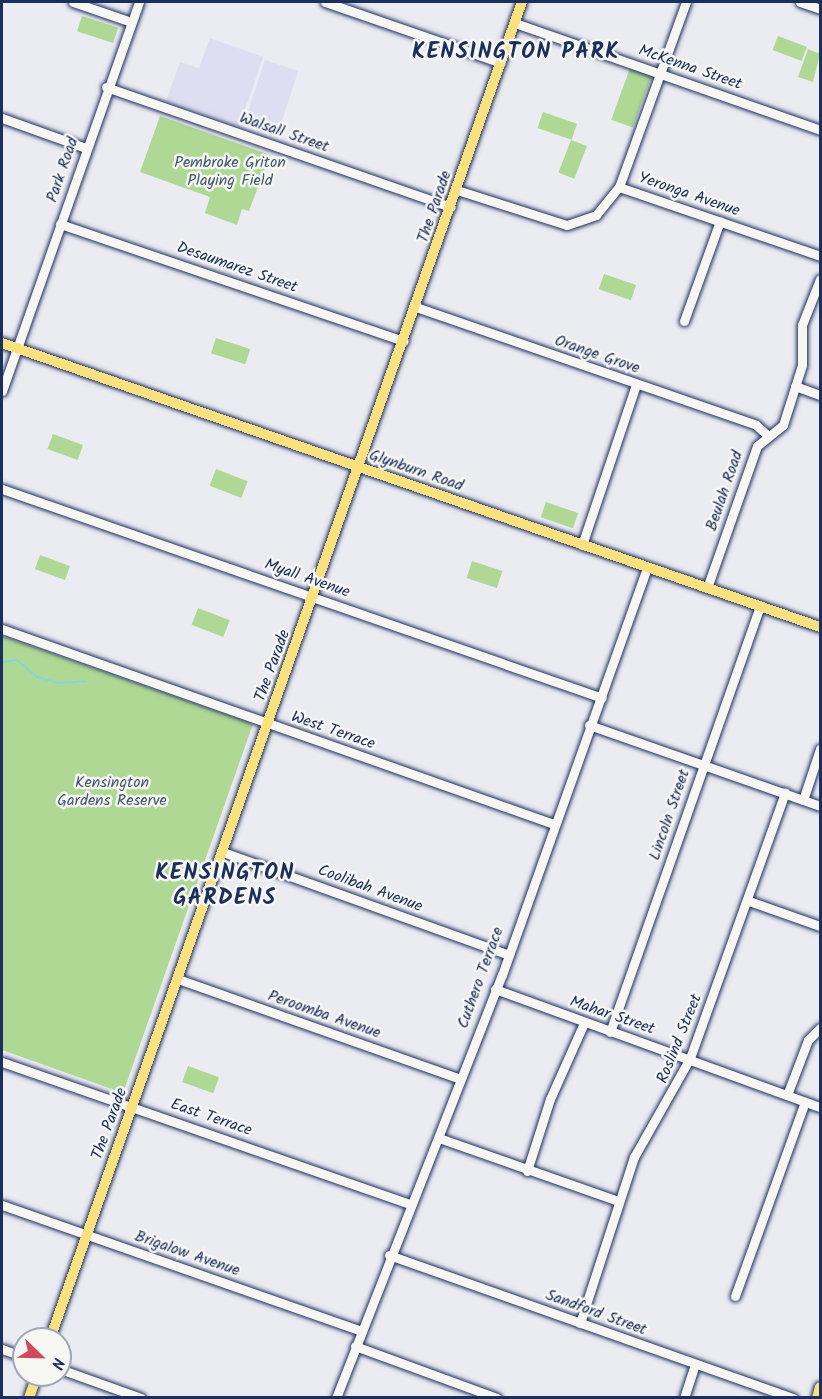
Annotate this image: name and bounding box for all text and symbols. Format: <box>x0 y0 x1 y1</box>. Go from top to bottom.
district label: KENSINGTON PARK <box>412 40 620 66</box>
street label: McKenna Street <box>636 41 744 95</box>
street label: Walsall Street <box>237 109 331 157</box>
street label: Park Road <box>43 135 83 205</box>
park label: Pembroke Griton Playing Field <box>174 153 286 191</box>
street label: The Parade <box>414 168 456 246</box>
street label: Yeronga Avenue <box>636 169 742 221</box>
street label: Desaumarez Street <box>174 238 300 298</box>
street label: Orange Grove <box>552 331 642 379</box>
street label: Glynburn Road <box>366 446 466 496</box>
street label: Beulah Road <box>702 448 748 534</box>
street label: Myall Avenue <box>262 555 352 603</box>
street label: The Parade <box>251 628 295 704</box>
street label: West Terrace <box>289 708 377 754</box>
street label: Lincoln Street <box>645 767 695 863</box>
park label: Kensington Gardens Reserve <box>57 773 167 811</box>
district label: KENSINGTON GARDENS <box>155 860 295 912</box>
street label: Coolibah Avenue <box>315 861 425 917</box>
street label: Cuthero Terrace <box>454 925 508 1031</box>
street label: Peroomba Avenue <box>265 987 383 1043</box>
street label: Roslind Street <box>653 992 707 1086</box>
street label: Mahar Street <box>567 993 657 1039</box>
street label: The Parade <box>88 1086 132 1162</box>
street label: East Terrace <box>168 1095 254 1141</box>
street label: Brigalow Avenue <box>132 1227 242 1281</box>
street label: Sandford Street <box>543 1286 649 1340</box>
north arrow <box>12 1327 72 1387</box>
text: N <box>44 1354 71 1373</box>

